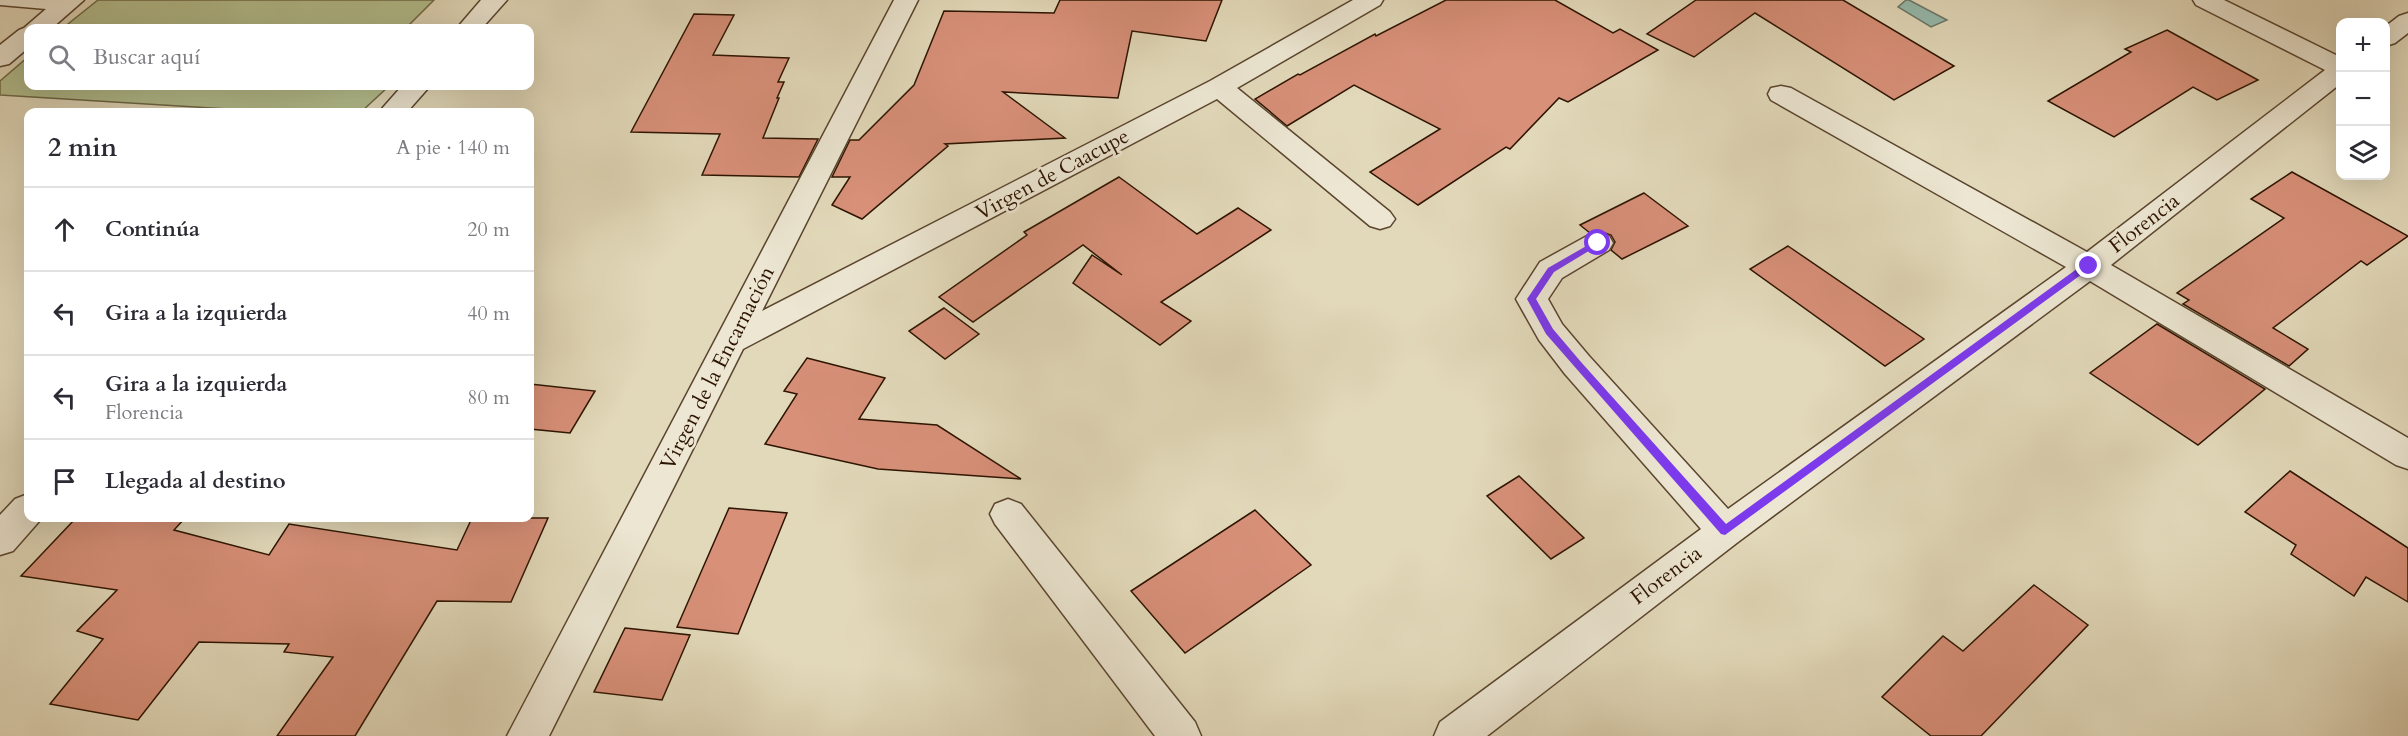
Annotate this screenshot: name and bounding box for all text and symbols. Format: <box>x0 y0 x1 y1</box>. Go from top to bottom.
map controls <box>2336 18 2390 180</box>
button: + <box>2336 18 2390 72</box>
search box <box>24 24 534 90</box>
icon: search <box>45 41 78 74</box>
text: Buscar aquí <box>93 42 200 72</box>
button: − <box>2336 72 2390 126</box>
street label: Virgen de Caacupe <box>970 122 1134 227</box>
button: layers <box>2336 126 2390 180</box>
text: 2 min <box>48 130 117 165</box>
text: A pie · 140 m <box>396 134 510 161</box>
street label: Florencia <box>2103 187 2186 260</box>
icon: ahead <box>48 213 81 246</box>
text: Continúa <box>105 214 200 244</box>
text: 20 m <box>467 216 510 243</box>
route start <box>1584 229 1610 255</box>
route end <box>2075 252 2101 278</box>
street label: Virgen de la Encarnación <box>653 261 782 475</box>
icon: left <box>48 297 81 330</box>
text: Gira a la izquierda <box>105 298 288 328</box>
text: 40 m <box>467 300 510 327</box>
text: Gira a la izquierda <box>105 369 288 399</box>
icon: left <box>48 381 81 414</box>
text: 80 m <box>467 384 510 411</box>
text: Florencia <box>105 399 183 426</box>
icon: arrive <box>48 465 81 498</box>
text: Llegada al destino <box>105 466 286 496</box>
street label: Florencia <box>1625 539 1708 612</box>

